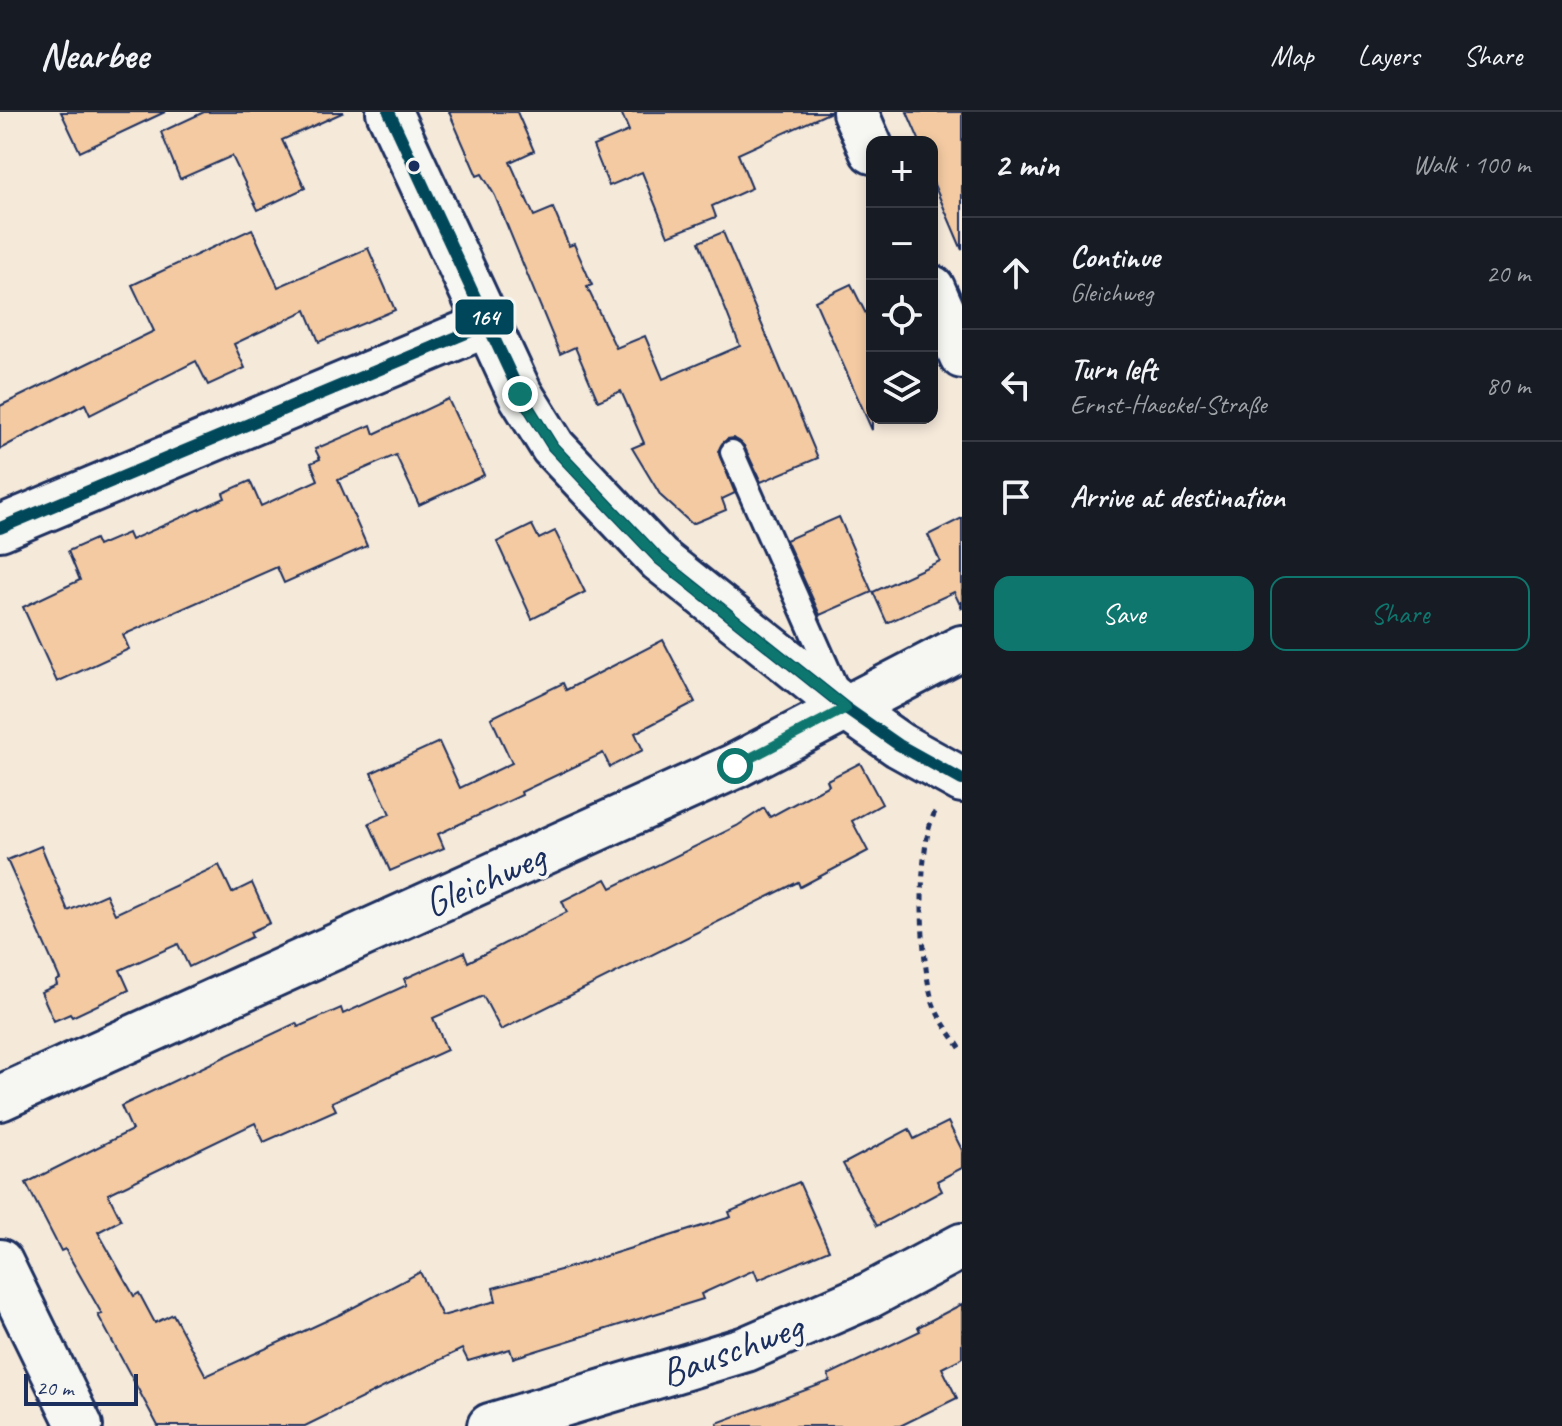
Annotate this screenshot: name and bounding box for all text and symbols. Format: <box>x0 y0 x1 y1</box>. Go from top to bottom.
text: Nearbee <box>40 32 148 79</box>
text: Map <box>1271 38 1314 73</box>
text: Layers <box>1358 38 1419 73</box>
text: Share <box>1463 38 1522 73</box>
map controls <box>866 136 938 424</box>
button: + <box>866 136 938 208</box>
text: 2 min <box>994 143 1059 186</box>
text: Walk · 100 m <box>1413 148 1530 181</box>
unlabelled marker <box>406 158 422 174</box>
button: − <box>866 208 938 280</box>
text: Continue <box>1070 238 1160 276</box>
icon: ahead <box>994 251 1038 295</box>
text: 20 m <box>1486 257 1530 290</box>
text: Gleichweg <box>1070 276 1153 309</box>
button: locate <box>866 280 938 352</box>
line badge: 164 <box>454 298 515 336</box>
text: 164 <box>469 304 502 332</box>
text: Turn left <box>1070 350 1157 388</box>
button: layers <box>866 352 938 424</box>
icon: left <box>994 363 1038 407</box>
text: 80 m <box>1486 369 1530 402</box>
route end <box>502 376 538 412</box>
text: Ernst-Haeckel-Straße <box>1070 388 1267 421</box>
icon: arrive <box>994 475 1038 519</box>
text: Arrive at destination <box>1070 478 1285 516</box>
button: Save <box>994 576 1254 651</box>
button: Share <box>1270 576 1530 651</box>
route start <box>717 748 753 784</box>
street label: Gleichweg <box>416 830 555 929</box>
street label: Bauschweg <box>654 1300 811 1399</box>
scale bar <box>24 1370 138 1406</box>
text: 20 m <box>36 1374 73 1402</box>

